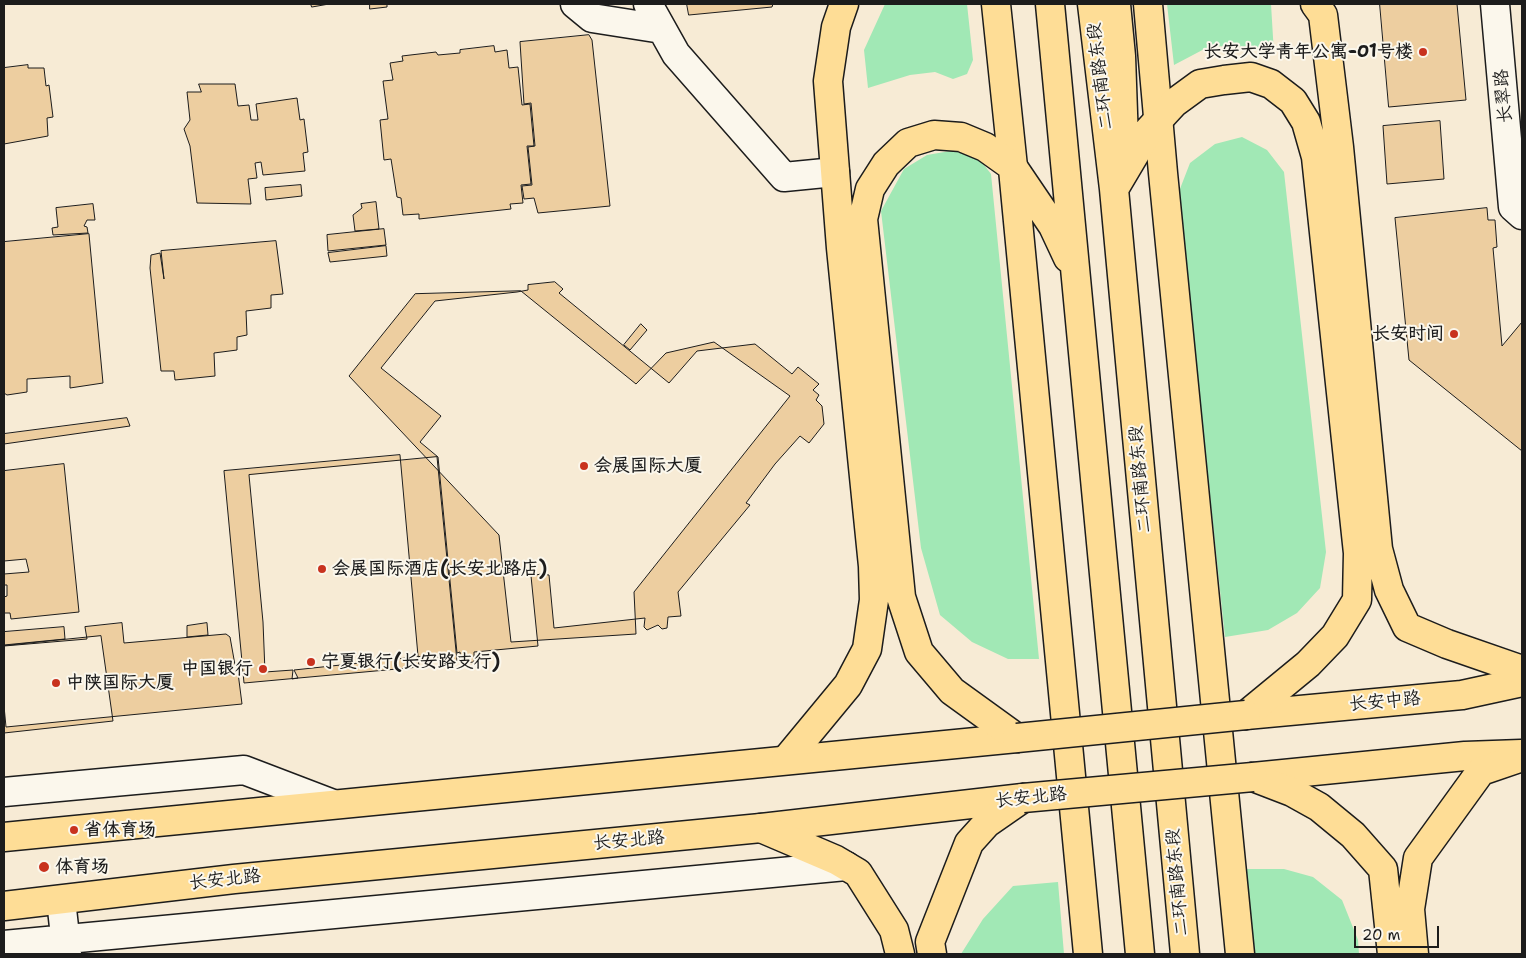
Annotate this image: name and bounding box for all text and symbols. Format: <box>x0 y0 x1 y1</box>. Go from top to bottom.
street label: 二环南路东段 <box>1084 21 1118 131</box>
place label: 长安大学青年公寓-01号楼 <box>1204 41 1413 63</box>
marker: 长安大学青年公寓-01号楼 <box>1417 46 1429 58</box>
street label: 长翠路 <box>1491 68 1517 124</box>
place label: 长安时间 <box>1372 323 1444 345</box>
marker: 长安时间 <box>1448 328 1460 340</box>
street label: 二环南路东段 <box>1126 424 1156 534</box>
place label: 会展国际大厦 <box>594 455 702 477</box>
marker: 会展国际大厦 <box>578 460 590 472</box>
place label: 会展国际酒店(长安北路店) <box>332 558 547 580</box>
marker: 会展国际酒店(长安北路店) <box>316 563 328 575</box>
place label: 宁夏银行(长安路支行) <box>321 651 500 673</box>
marker: 宁夏银行(长安路支行) <box>305 656 317 668</box>
place label: 中国银行 <box>181 658 253 680</box>
marker: 中国银行 <box>257 663 269 675</box>
place label: 中陕国际大厦 <box>66 672 174 694</box>
marker: 中陕国际大厦 <box>50 677 62 689</box>
street label: 长安中路 <box>1348 688 1422 716</box>
street label: 长安北路 <box>994 783 1068 813</box>
place label: 省体育场 <box>84 819 156 841</box>
marker: 省体育场 <box>68 824 80 836</box>
street label: 长安北路 <box>592 827 666 855</box>
street label: 二环南路东段 <box>1163 827 1193 937</box>
place label: 体育场 <box>55 856 109 878</box>
marker: 体育场 <box>37 860 51 874</box>
street label: 长安北路 <box>188 865 262 895</box>
scale bar <box>1356 916 1441 948</box>
text: 20 m <box>1362 925 1401 945</box>

